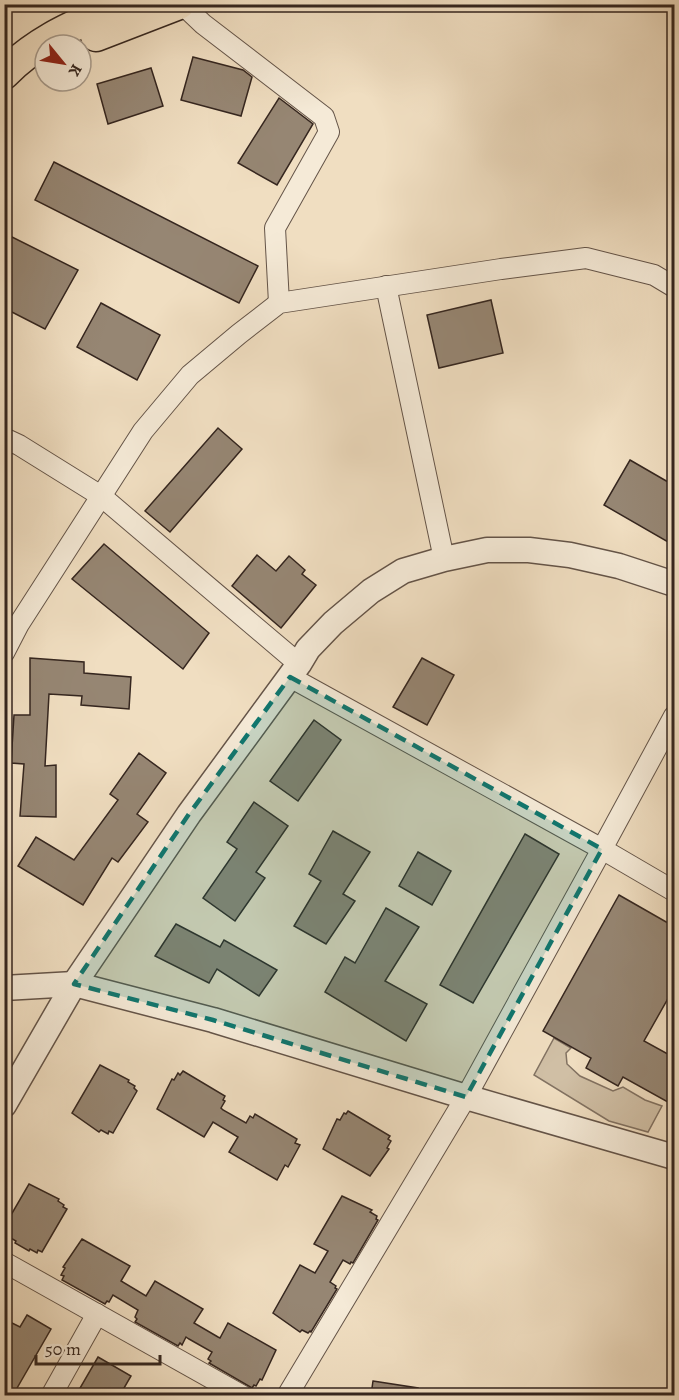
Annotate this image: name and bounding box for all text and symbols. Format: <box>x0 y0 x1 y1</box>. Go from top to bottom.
north arrow <box>33 33 93 93</box>
text: K <box>63 60 87 80</box>
scale bar <box>36 1328 160 1366</box>
text: 50 m <box>45 1337 81 1361</box>

